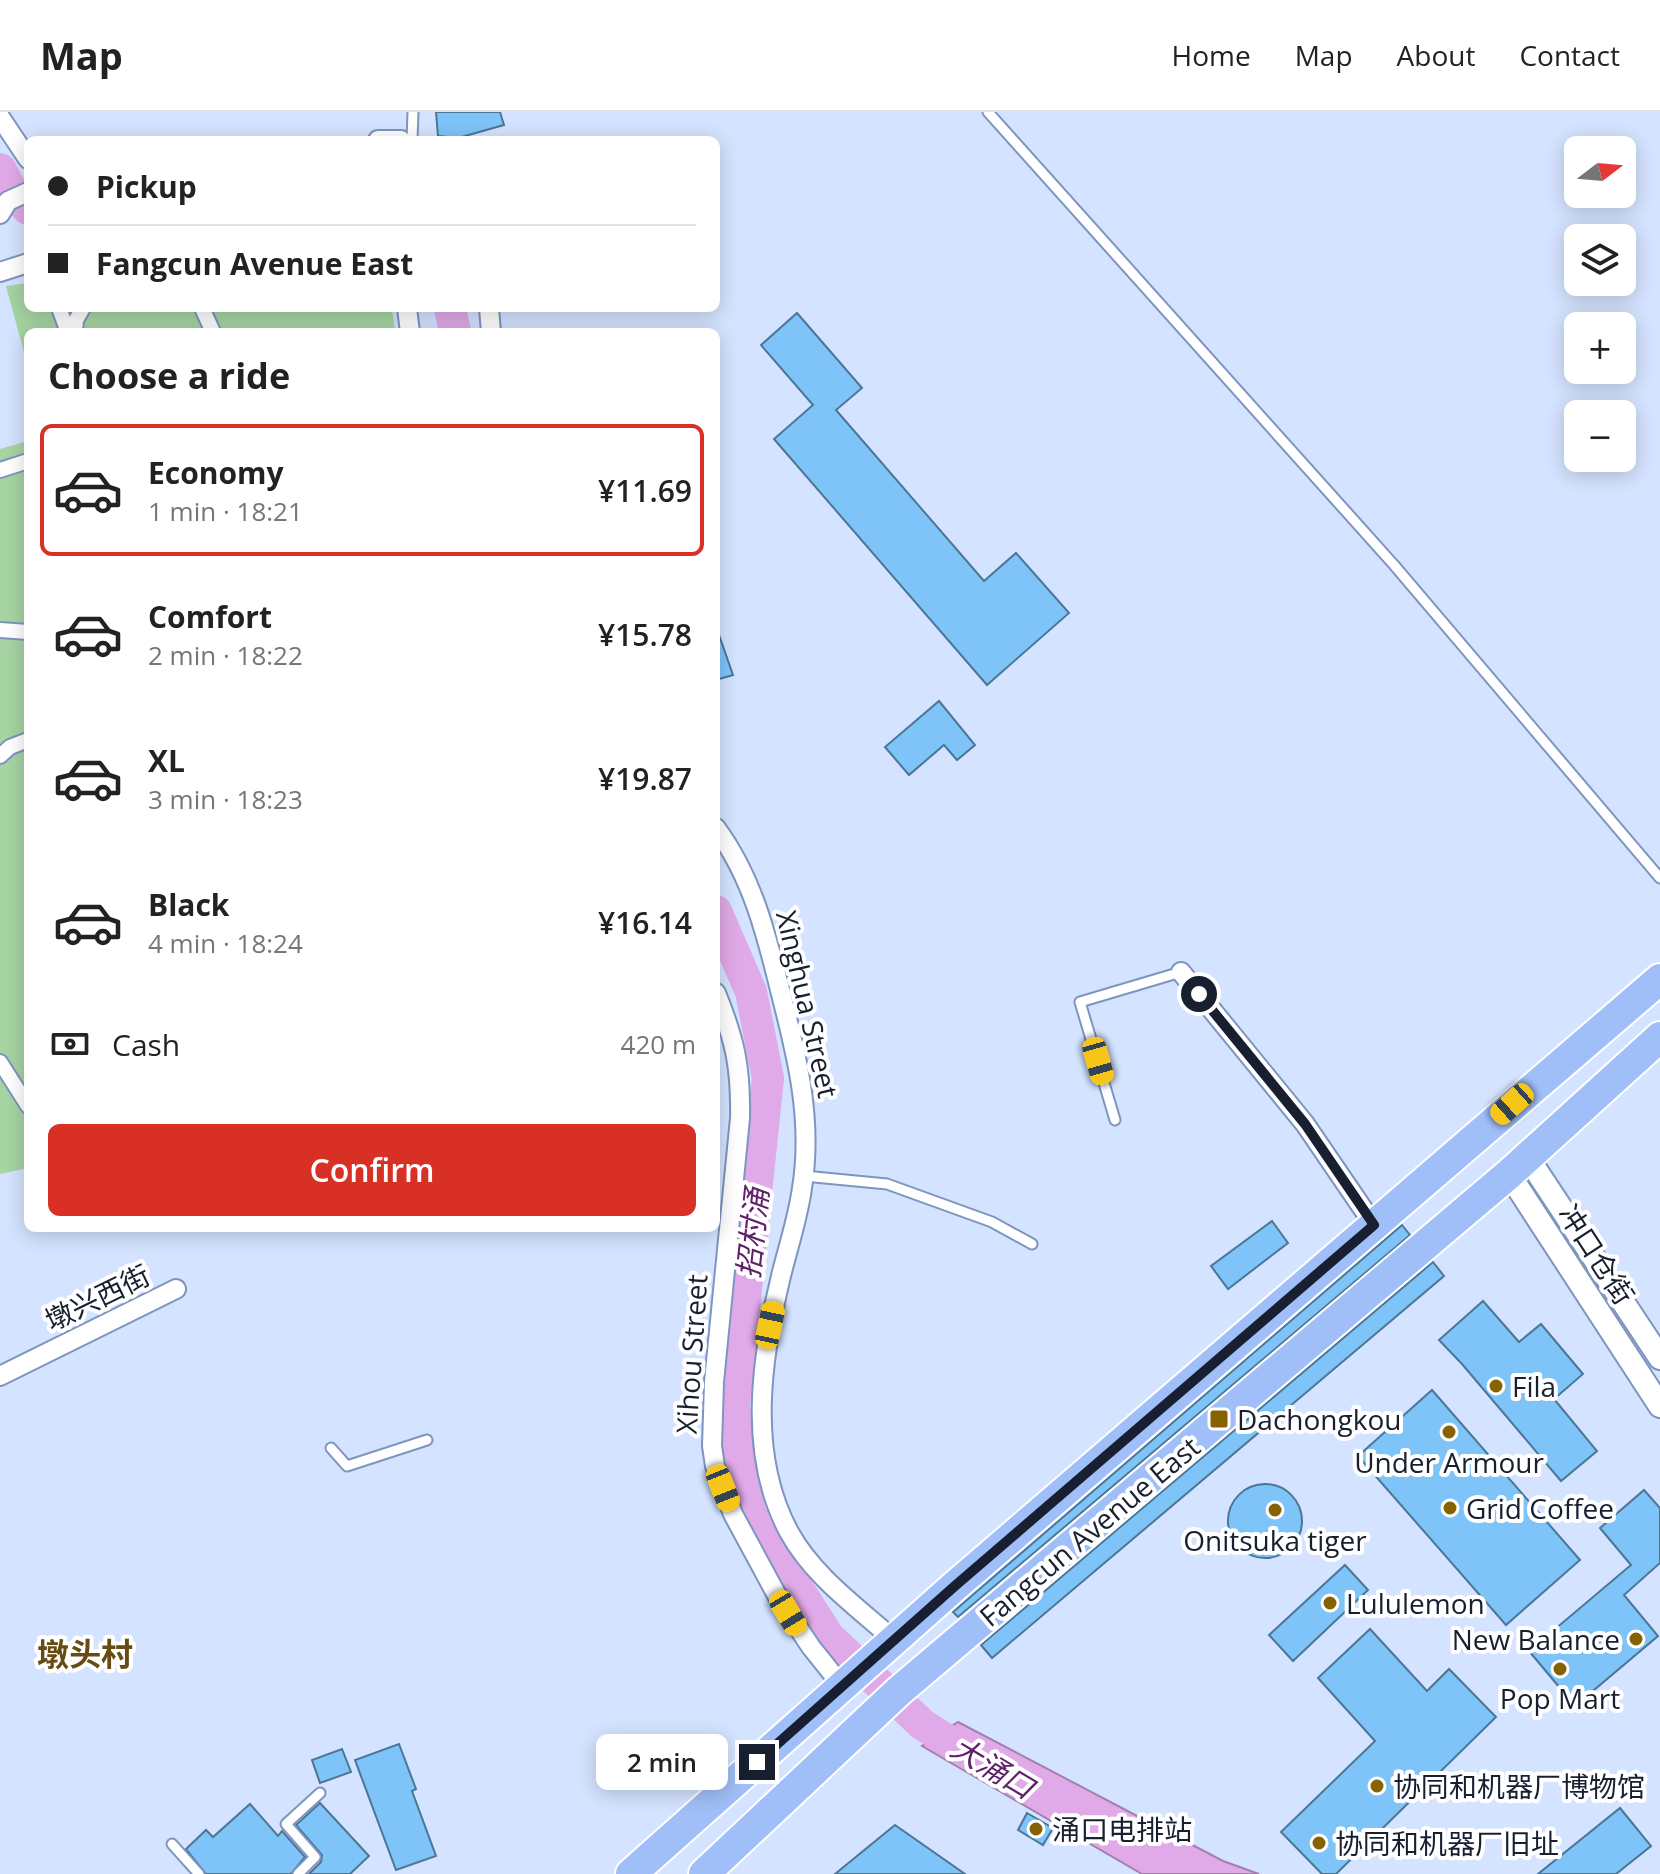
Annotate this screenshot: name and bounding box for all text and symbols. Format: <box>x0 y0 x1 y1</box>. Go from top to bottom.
text: Map <box>40 29 123 81</box>
text: Home <box>1172 36 1251 74</box>
text: Map <box>1295 36 1353 74</box>
text: About <box>1397 36 1475 74</box>
text: Contact <box>1519 36 1620 74</box>
north arrow <box>1564 136 1636 208</box>
map controls <box>1564 136 1636 472</box>
text: Pickup <box>96 166 197 207</box>
button: layers <box>1564 224 1636 296</box>
text: Fangcun Avenue East <box>96 243 413 284</box>
button: + <box>1564 312 1636 384</box>
text: Choose a ride <box>48 351 290 400</box>
button: − <box>1564 400 1636 472</box>
text: Economy <box>148 452 284 493</box>
icon: car <box>52 454 124 526</box>
text: ¥11.69 <box>598 470 692 511</box>
text: 1 min · 18:21 <box>148 493 303 529</box>
text: Comfort <box>148 596 272 637</box>
icon: car <box>52 598 124 670</box>
text: ¥15.78 <box>598 614 692 655</box>
text: 2 min · 18:22 <box>148 637 303 673</box>
text: XL <box>148 740 185 781</box>
icon: car <box>52 742 124 814</box>
text: ¥19.87 <box>598 758 692 799</box>
text: 3 min · 18:23 <box>148 781 303 817</box>
text: Black <box>148 884 229 925</box>
icon: car <box>52 886 124 958</box>
text: ¥16.14 <box>598 902 692 943</box>
street label: Xinghua Street <box>768 907 848 1101</box>
text: 4 min · 18:24 <box>148 925 303 961</box>
route start <box>1181 976 1217 1012</box>
icon: cash <box>48 1022 92 1066</box>
text: Cash <box>112 1024 180 1065</box>
text: 420 m <box>621 1026 696 1062</box>
car <box>1080 1035 1116 1087</box>
car <box>1486 1079 1538 1129</box>
button: Confirm <box>48 1124 696 1216</box>
water label: 招村涌 <box>727 1183 777 1280</box>
street label: 冲口仓街 <box>1551 1197 1643 1311</box>
street label: 墩兴西街 <box>38 1255 156 1339</box>
street label: Xihou Street <box>666 1273 716 1435</box>
car <box>753 1299 787 1351</box>
place label: Fila <box>1512 1367 1556 1405</box>
marker: Fila <box>1487 1377 1505 1395</box>
place label: Dachongkou <box>1237 1400 1401 1438</box>
marker: Dachongkou <box>1208 1408 1230 1430</box>
marker: Under Armour <box>1440 1423 1458 1441</box>
street label: Fangcun Avenue East <box>971 1428 1207 1634</box>
place label: Under Armour <box>1354 1443 1544 1481</box>
car <box>703 1461 743 1515</box>
place label: Grid Coffee <box>1466 1489 1614 1527</box>
marker: Grid Coffee <box>1441 1499 1459 1517</box>
marker: Onitsuka tiger <box>1266 1501 1284 1519</box>
place label: Onitsuka tiger <box>1183 1521 1367 1559</box>
place label: Lululemon <box>1346 1584 1485 1622</box>
car <box>765 1586 811 1640</box>
marker: Lululemon <box>1321 1594 1339 1612</box>
place label: New Balance <box>1452 1620 1620 1658</box>
marker: New Balance <box>1627 1630 1645 1648</box>
district label: 墩头村 <box>37 1632 133 1675</box>
marker: Pop Mart <box>1551 1660 1569 1678</box>
place label: Pop Mart <box>1500 1679 1620 1717</box>
water label: 大涌口 <box>944 1726 1044 1809</box>
callout: 2 min <box>597 1734 729 1790</box>
text: 2 min <box>627 1744 697 1780</box>
route end <box>739 1744 775 1780</box>
place label: 协同和机器厂博物馆 <box>1393 1767 1645 1805</box>
marker: 协同和机器厂博物馆 <box>1368 1777 1386 1795</box>
place label: 涌口电排站 <box>1052 1810 1192 1848</box>
marker: 涌口电排站 <box>1027 1820 1045 1838</box>
place label: 协同和机器厂旧址 <box>1335 1824 1559 1862</box>
marker: 协同和机器厂旧址 <box>1310 1834 1328 1852</box>

